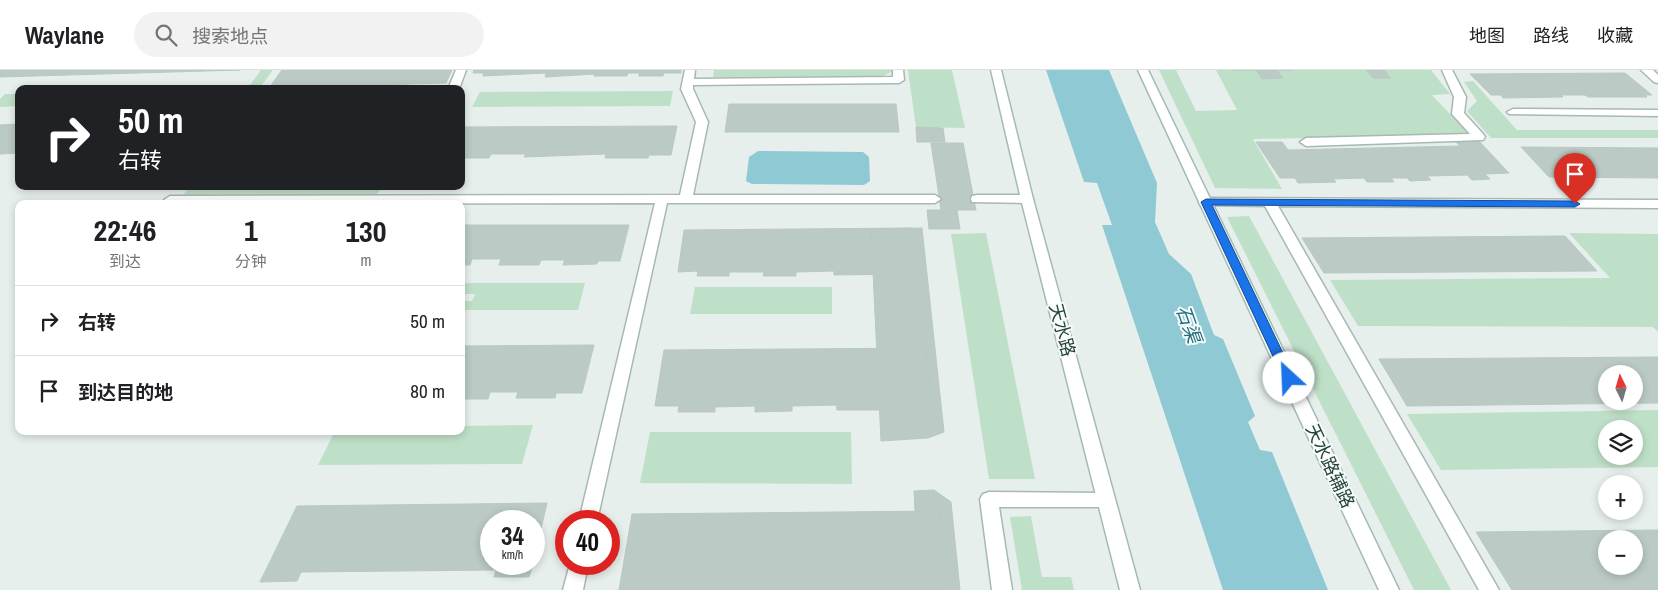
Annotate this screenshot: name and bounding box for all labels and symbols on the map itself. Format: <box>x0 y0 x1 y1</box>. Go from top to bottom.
pin <box>1554 153 1596 204</box>
street label: 天水路 <box>1043 301 1082 359</box>
water label: 石渠 <box>1170 302 1209 349</box>
position arrow <box>1262 351 1314 403</box>
north arrow <box>1598 365 1642 410</box>
street label: 天水路辅路 <box>1300 420 1361 512</box>
speed limit sign: 40 <box>555 510 620 575</box>

